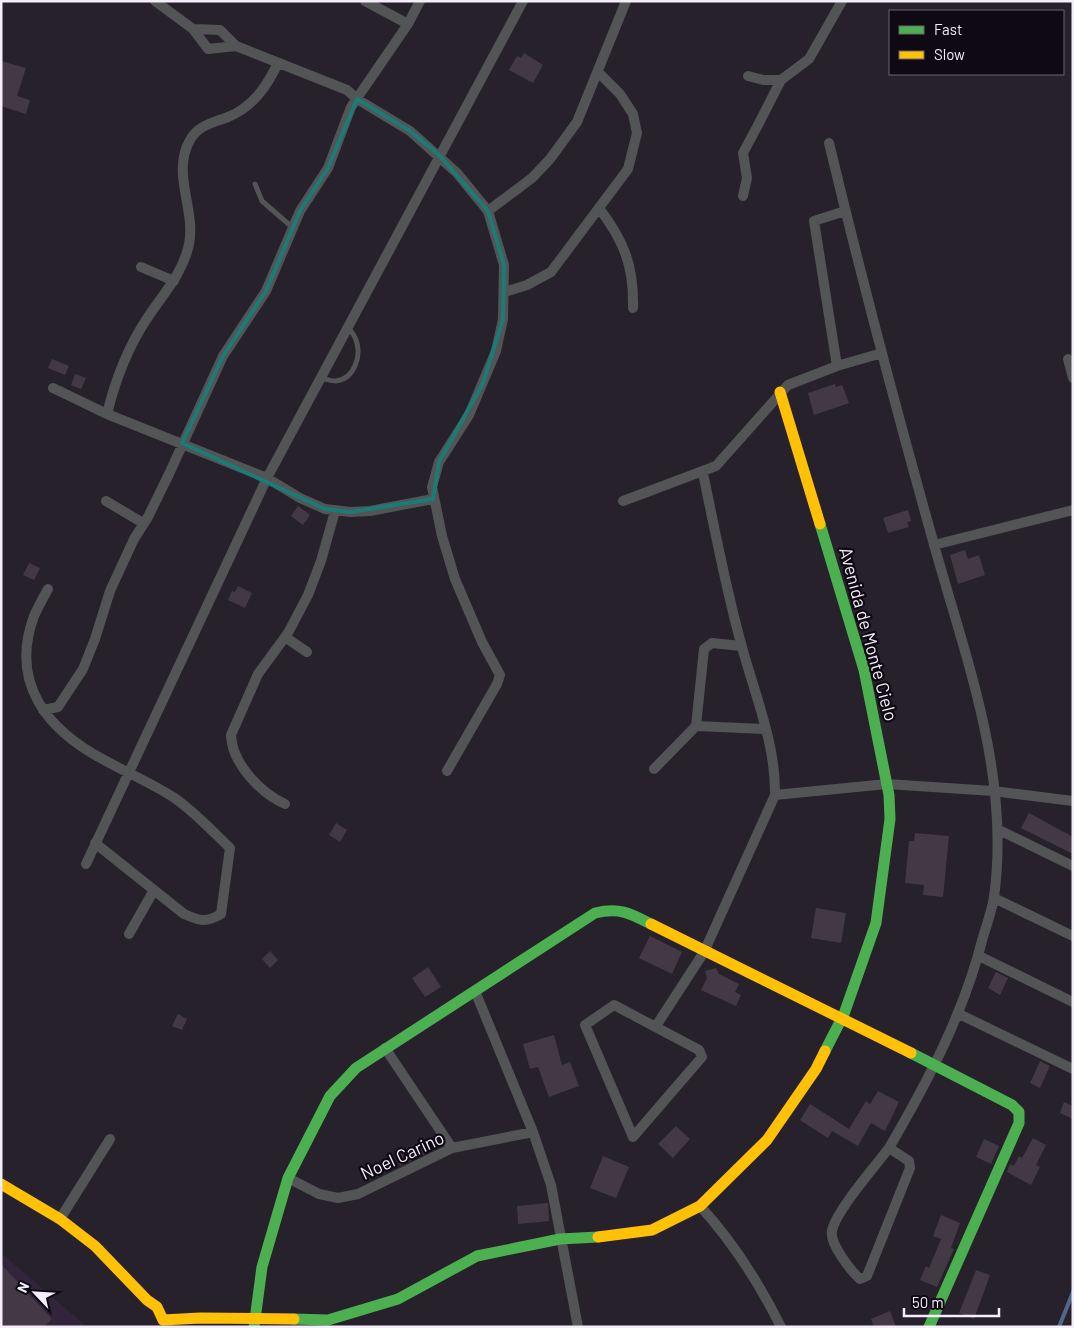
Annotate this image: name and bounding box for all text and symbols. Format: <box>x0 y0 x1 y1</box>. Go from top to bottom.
legend <box>889 10 1064 75</box>
text: Fast <box>934 20 962 38</box>
text: Slow <box>934 45 965 63</box>
street label: Avenida de Monte Cielo <box>835 545 903 723</box>
street label: Noel Carino <box>357 1126 447 1184</box>
north arrow <box>10 1268 60 1318</box>
text: N <box>13 1279 32 1295</box>
scale bar <box>904 1286 999 1318</box>
text: 50 m <box>912 1293 944 1311</box>

